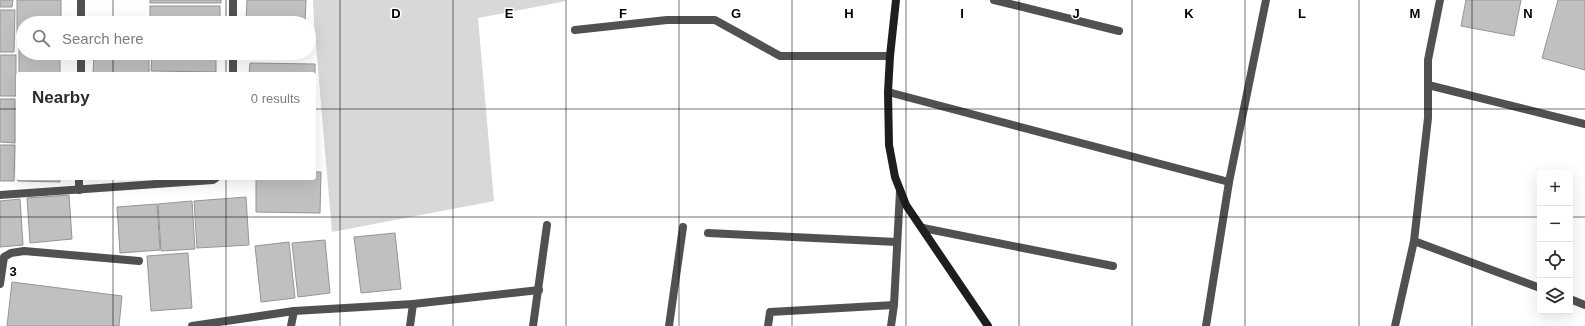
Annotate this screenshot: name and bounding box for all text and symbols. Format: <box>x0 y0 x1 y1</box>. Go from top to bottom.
text: D <box>391 6 401 21</box>
text: E <box>505 6 514 21</box>
text: F <box>619 6 627 21</box>
text: G <box>731 6 741 21</box>
text: H <box>844 6 854 21</box>
text: I <box>960 6 964 21</box>
text: J <box>1072 6 1080 21</box>
text: K <box>1184 6 1194 21</box>
text: L <box>1298 6 1306 21</box>
text: M <box>1410 6 1420 21</box>
text: N <box>1523 6 1533 21</box>
search box <box>16 16 316 60</box>
icon: search <box>30 27 52 49</box>
text: Search here <box>62 30 144 47</box>
text: Nearby <box>32 88 90 107</box>
text: 0 results <box>251 91 300 106</box>
map controls <box>1537 170 1573 314</box>
button: + <box>1537 170 1573 206</box>
button: − <box>1537 206 1573 242</box>
button: locate <box>1537 242 1573 278</box>
text: 3 <box>9 264 17 279</box>
button: layers <box>1537 278 1573 314</box>

